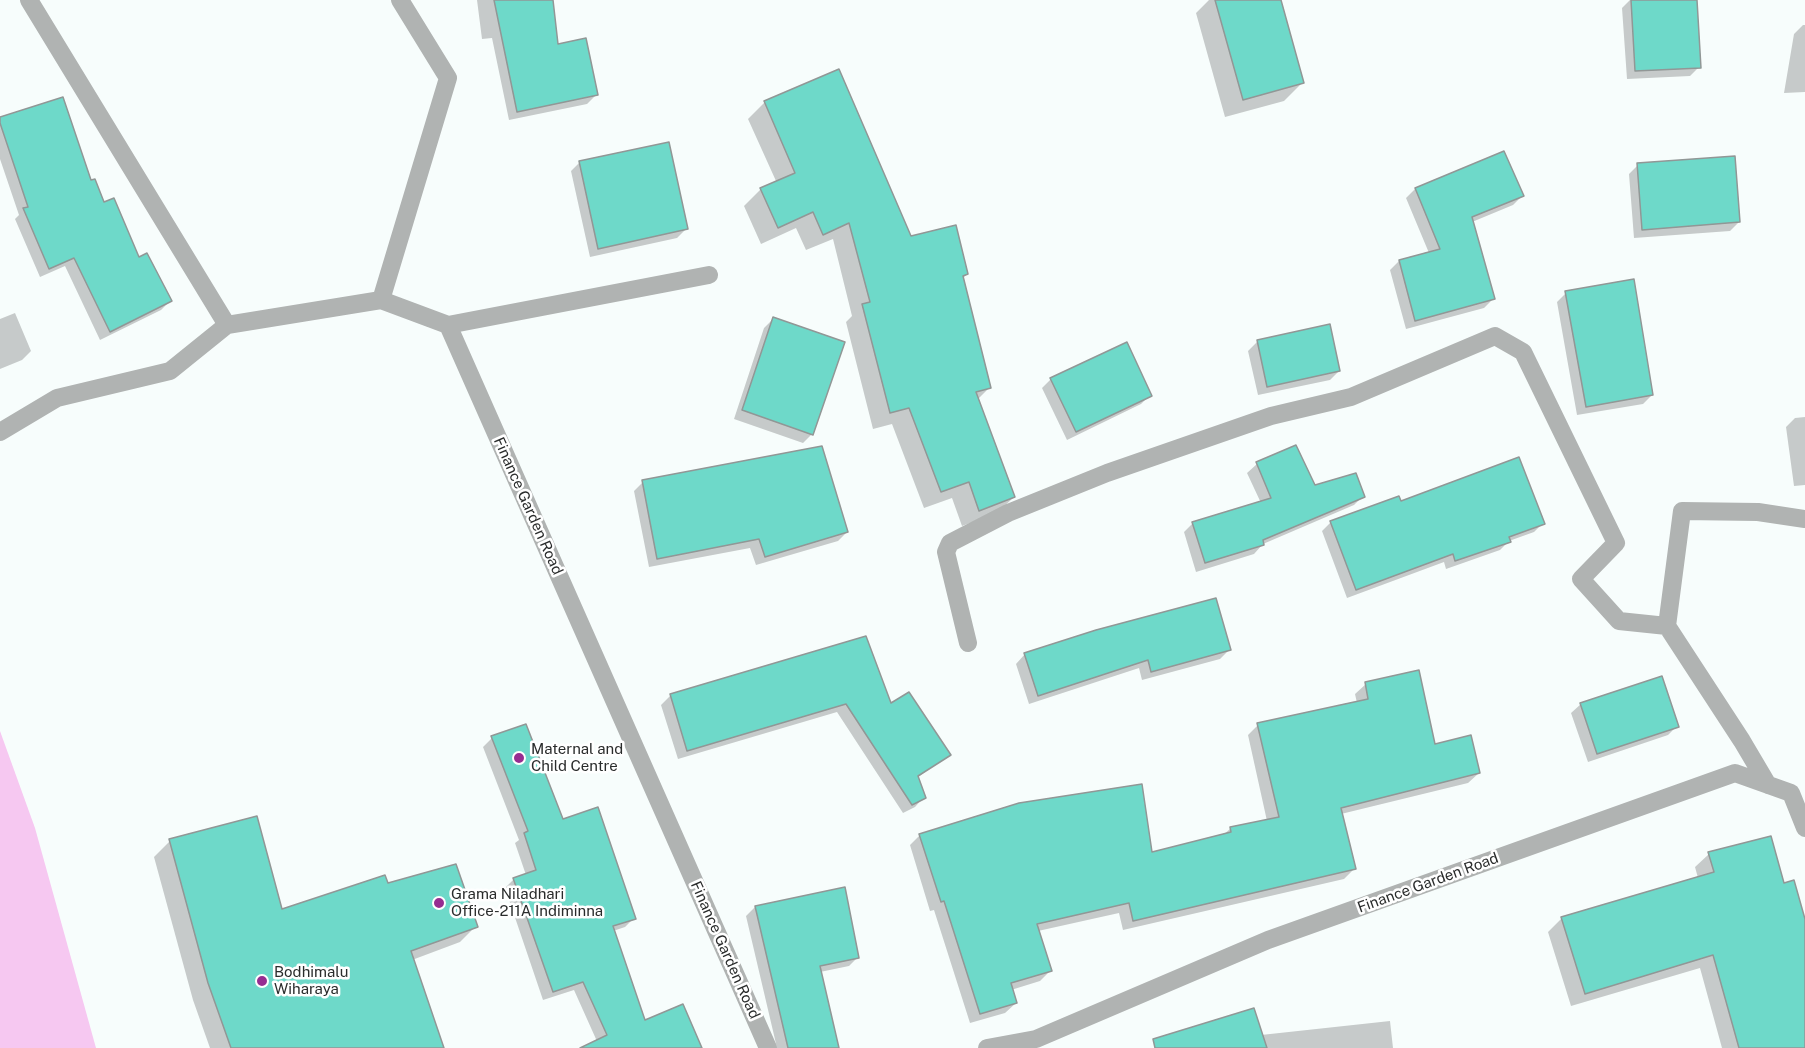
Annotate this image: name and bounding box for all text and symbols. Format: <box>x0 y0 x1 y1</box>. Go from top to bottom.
street label: Finance Garden Road <box>490 434 566 578</box>
place label: Maternal and Child Centre <box>531 740 623 775</box>
marker: Maternal and Child Centre <box>512 751 526 765</box>
street label: Finance Garden Road <box>1355 849 1501 917</box>
street label: Finance Garden Road <box>687 878 763 1022</box>
place label: Grama Niladhari Office-211A Indiminna <box>451 885 603 920</box>
marker: Grama Niladhari Office-211A Indiminna <box>432 896 446 910</box>
place label: Bodhimalu Wiharaya <box>274 963 348 998</box>
marker: Bodhimalu Wiharaya <box>255 974 269 988</box>

